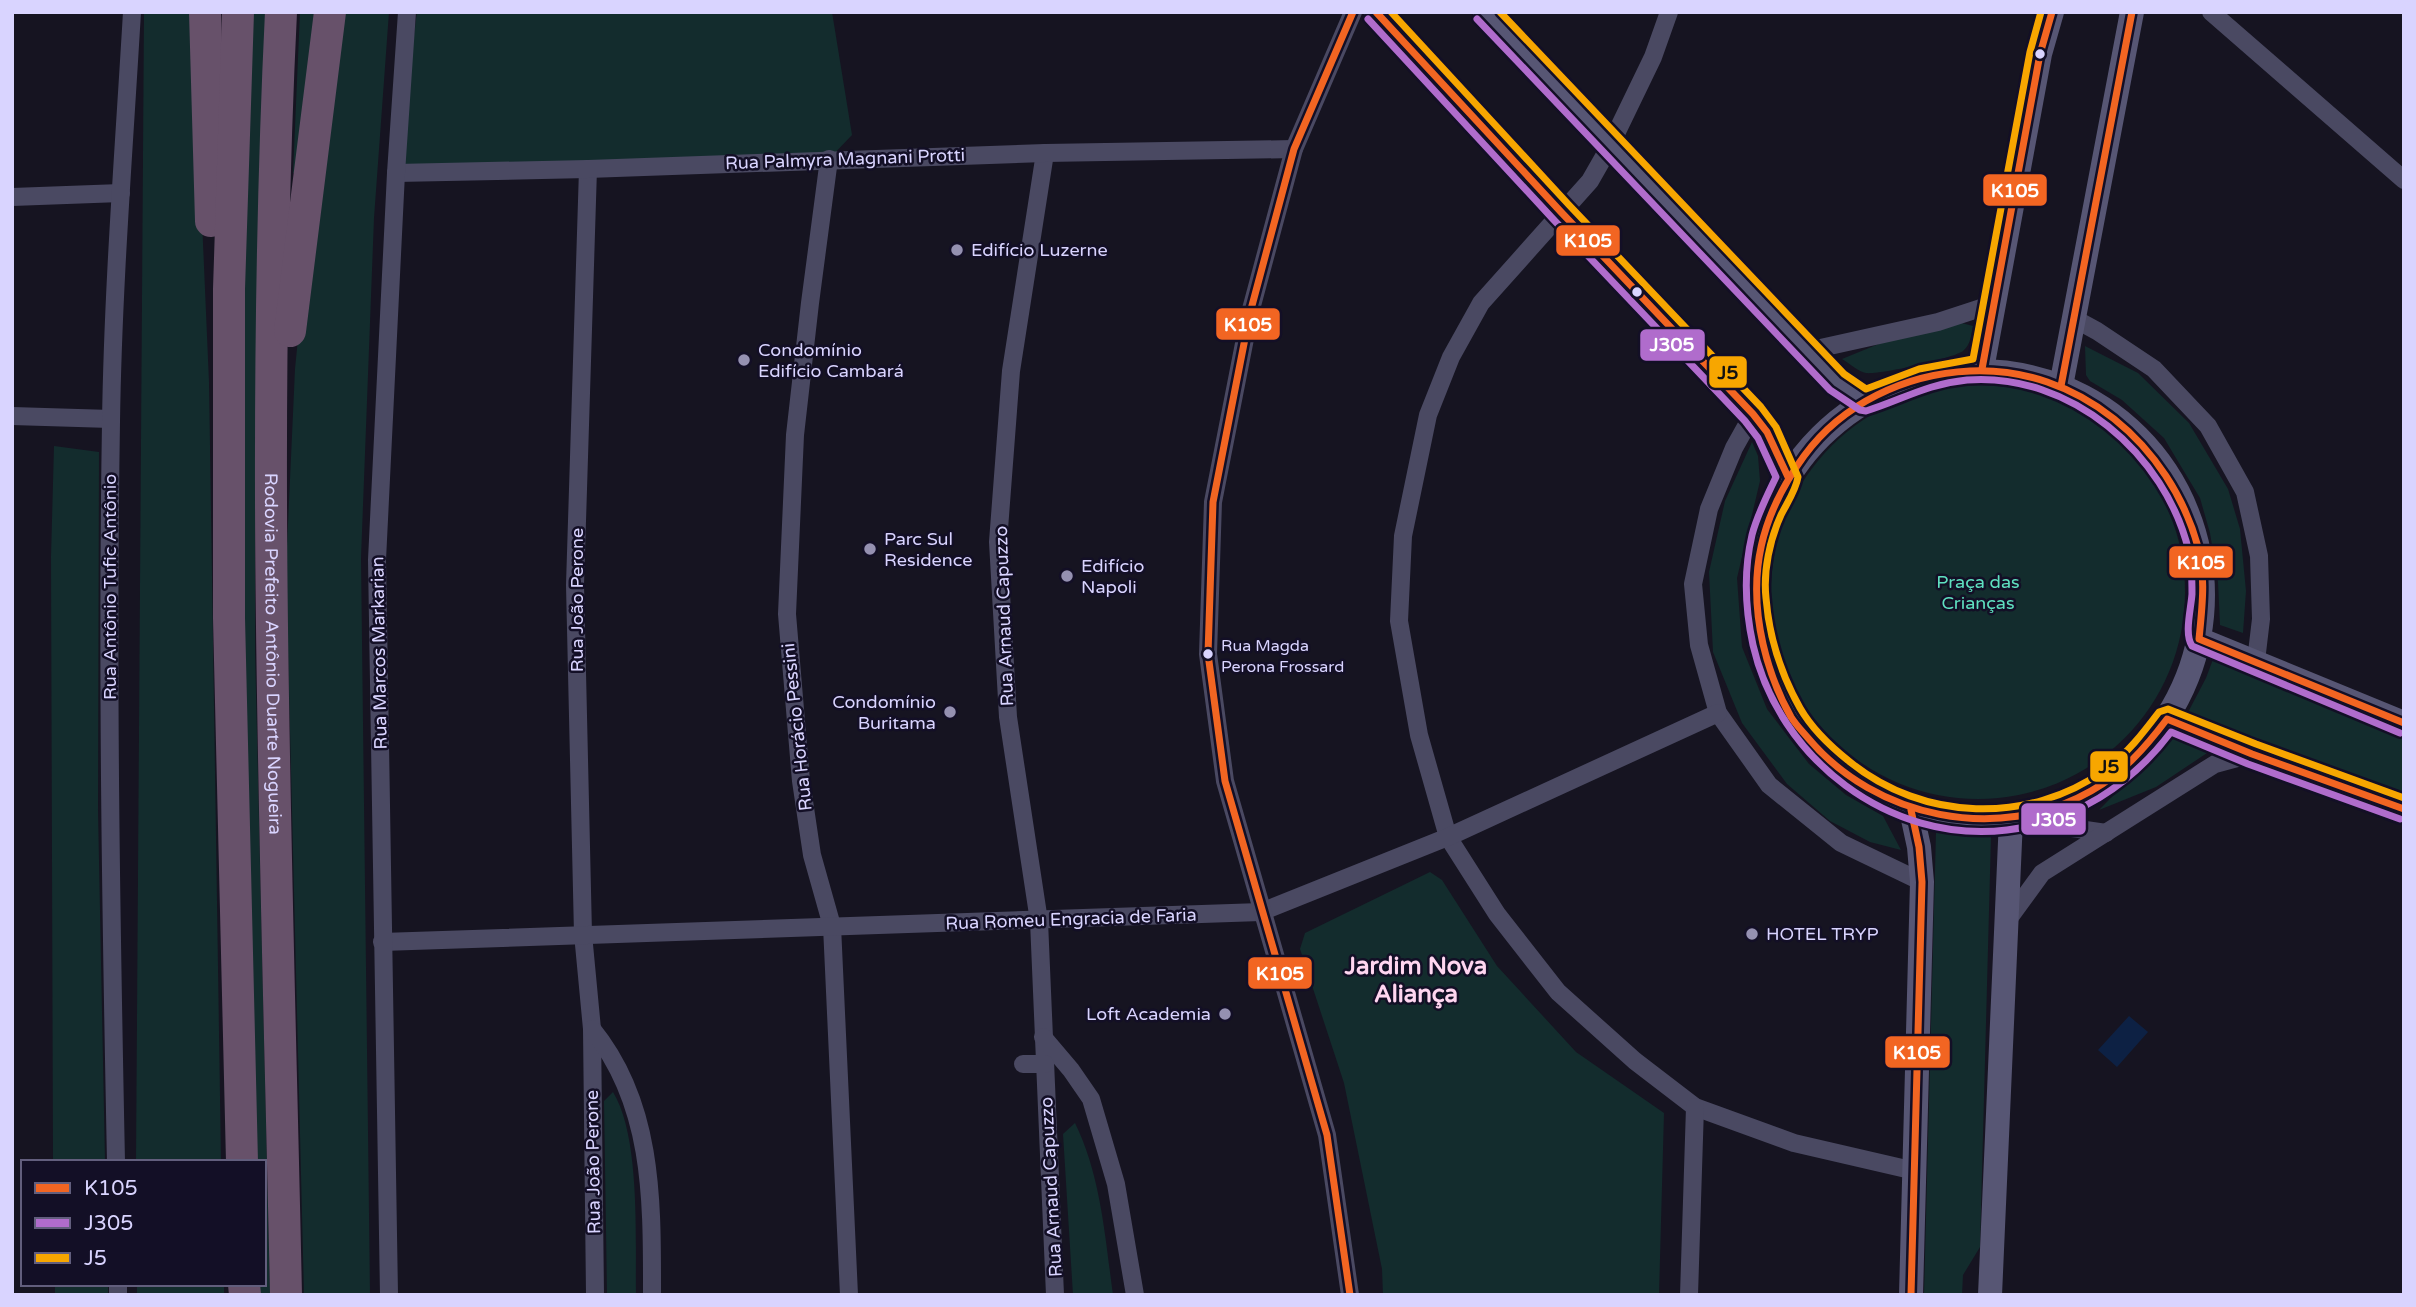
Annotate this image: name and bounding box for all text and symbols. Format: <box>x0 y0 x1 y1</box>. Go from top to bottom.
unlabelled marker <box>2033 47 2047 61</box>
street label: Rua Palmyra Magnani Protti <box>725 144 965 174</box>
line badge: K105 <box>1982 173 2048 207</box>
text: K105 <box>1991 180 2039 202</box>
line badge: K105 <box>1555 224 1621 257</box>
text: K105 <box>1564 230 1612 252</box>
place label: Edifício Luzerne <box>971 239 1108 261</box>
marker: Edifício Luzerne <box>949 242 965 258</box>
unlabelled marker <box>1630 285 1644 299</box>
line badge: K105 <box>1215 307 1281 341</box>
text: K105 <box>1224 314 1272 336</box>
line badge: J305 <box>1639 328 1706 362</box>
text: J305 <box>1649 334 1694 356</box>
place label: Condomínio Edifício Cambará <box>758 339 904 382</box>
marker: Condomínio Edifício Cambará <box>736 352 752 368</box>
line badge: J5 <box>1708 355 1748 389</box>
text: J5 <box>1717 362 1738 384</box>
street label: Rodovia Prefeito Antônio Duarte Nogueira <box>260 473 286 835</box>
street label: Rua Antônio Tufic Antônio <box>99 474 121 700</box>
street label: Rua Arnaud Capuzzo <box>990 525 1018 707</box>
street label: Rua João Perone <box>566 528 588 672</box>
place label: Parc Sul Residence <box>884 528 972 571</box>
marker: Parc Sul Residence <box>862 541 878 557</box>
line badge: K105 <box>2168 545 2234 579</box>
text: K105 <box>2177 552 2225 574</box>
place label: Edifício Napoli <box>1081 555 1145 598</box>
street label: Rua Marcos Markarian <box>366 556 392 750</box>
marker: Edifício Napoli <box>1059 568 1075 584</box>
park label: Praça das Crianças <box>1936 571 2020 614</box>
place label: Rua Magda Perona Frossard <box>1221 636 1344 677</box>
street label: Rua Horácio Pessini <box>777 642 817 812</box>
marker: Rua Magda Perona Frossard <box>1201 647 1215 661</box>
place label: Condomínio Buritama <box>832 691 936 734</box>
marker: Condomínio Buritama <box>942 704 958 720</box>
line badge: J5 <box>2089 750 2129 783</box>
text: J5 <box>2098 756 2119 778</box>
line badge: J305 <box>2020 802 2087 836</box>
text: J305 <box>2031 809 2076 831</box>
street label: Rua Romeu Engracia de Faria <box>945 904 1197 934</box>
place label: HOTEL TRYP <box>1766 923 1879 945</box>
marker: HOTEL TRYP <box>1744 926 1760 942</box>
district label: Jardim Nova Aliança <box>1344 952 1487 1009</box>
line badge: K105 <box>1247 956 1313 990</box>
text: K105 <box>1256 963 1304 985</box>
place label: Loft Academia <box>1086 1003 1211 1025</box>
marker: Loft Academia <box>1217 1006 1233 1022</box>
line badge: K105 <box>1884 1035 1951 1069</box>
text: K105 <box>1893 1042 1941 1064</box>
street label: Rua João Perone <box>581 1090 605 1234</box>
street label: Rua Arnaud Capuzzo <box>1035 1096 1067 1278</box>
legend <box>21 1160 266 1286</box>
text: K105 <box>84 1176 138 1201</box>
text: J305 <box>84 1211 133 1236</box>
text: J5 <box>84 1246 107 1271</box>

